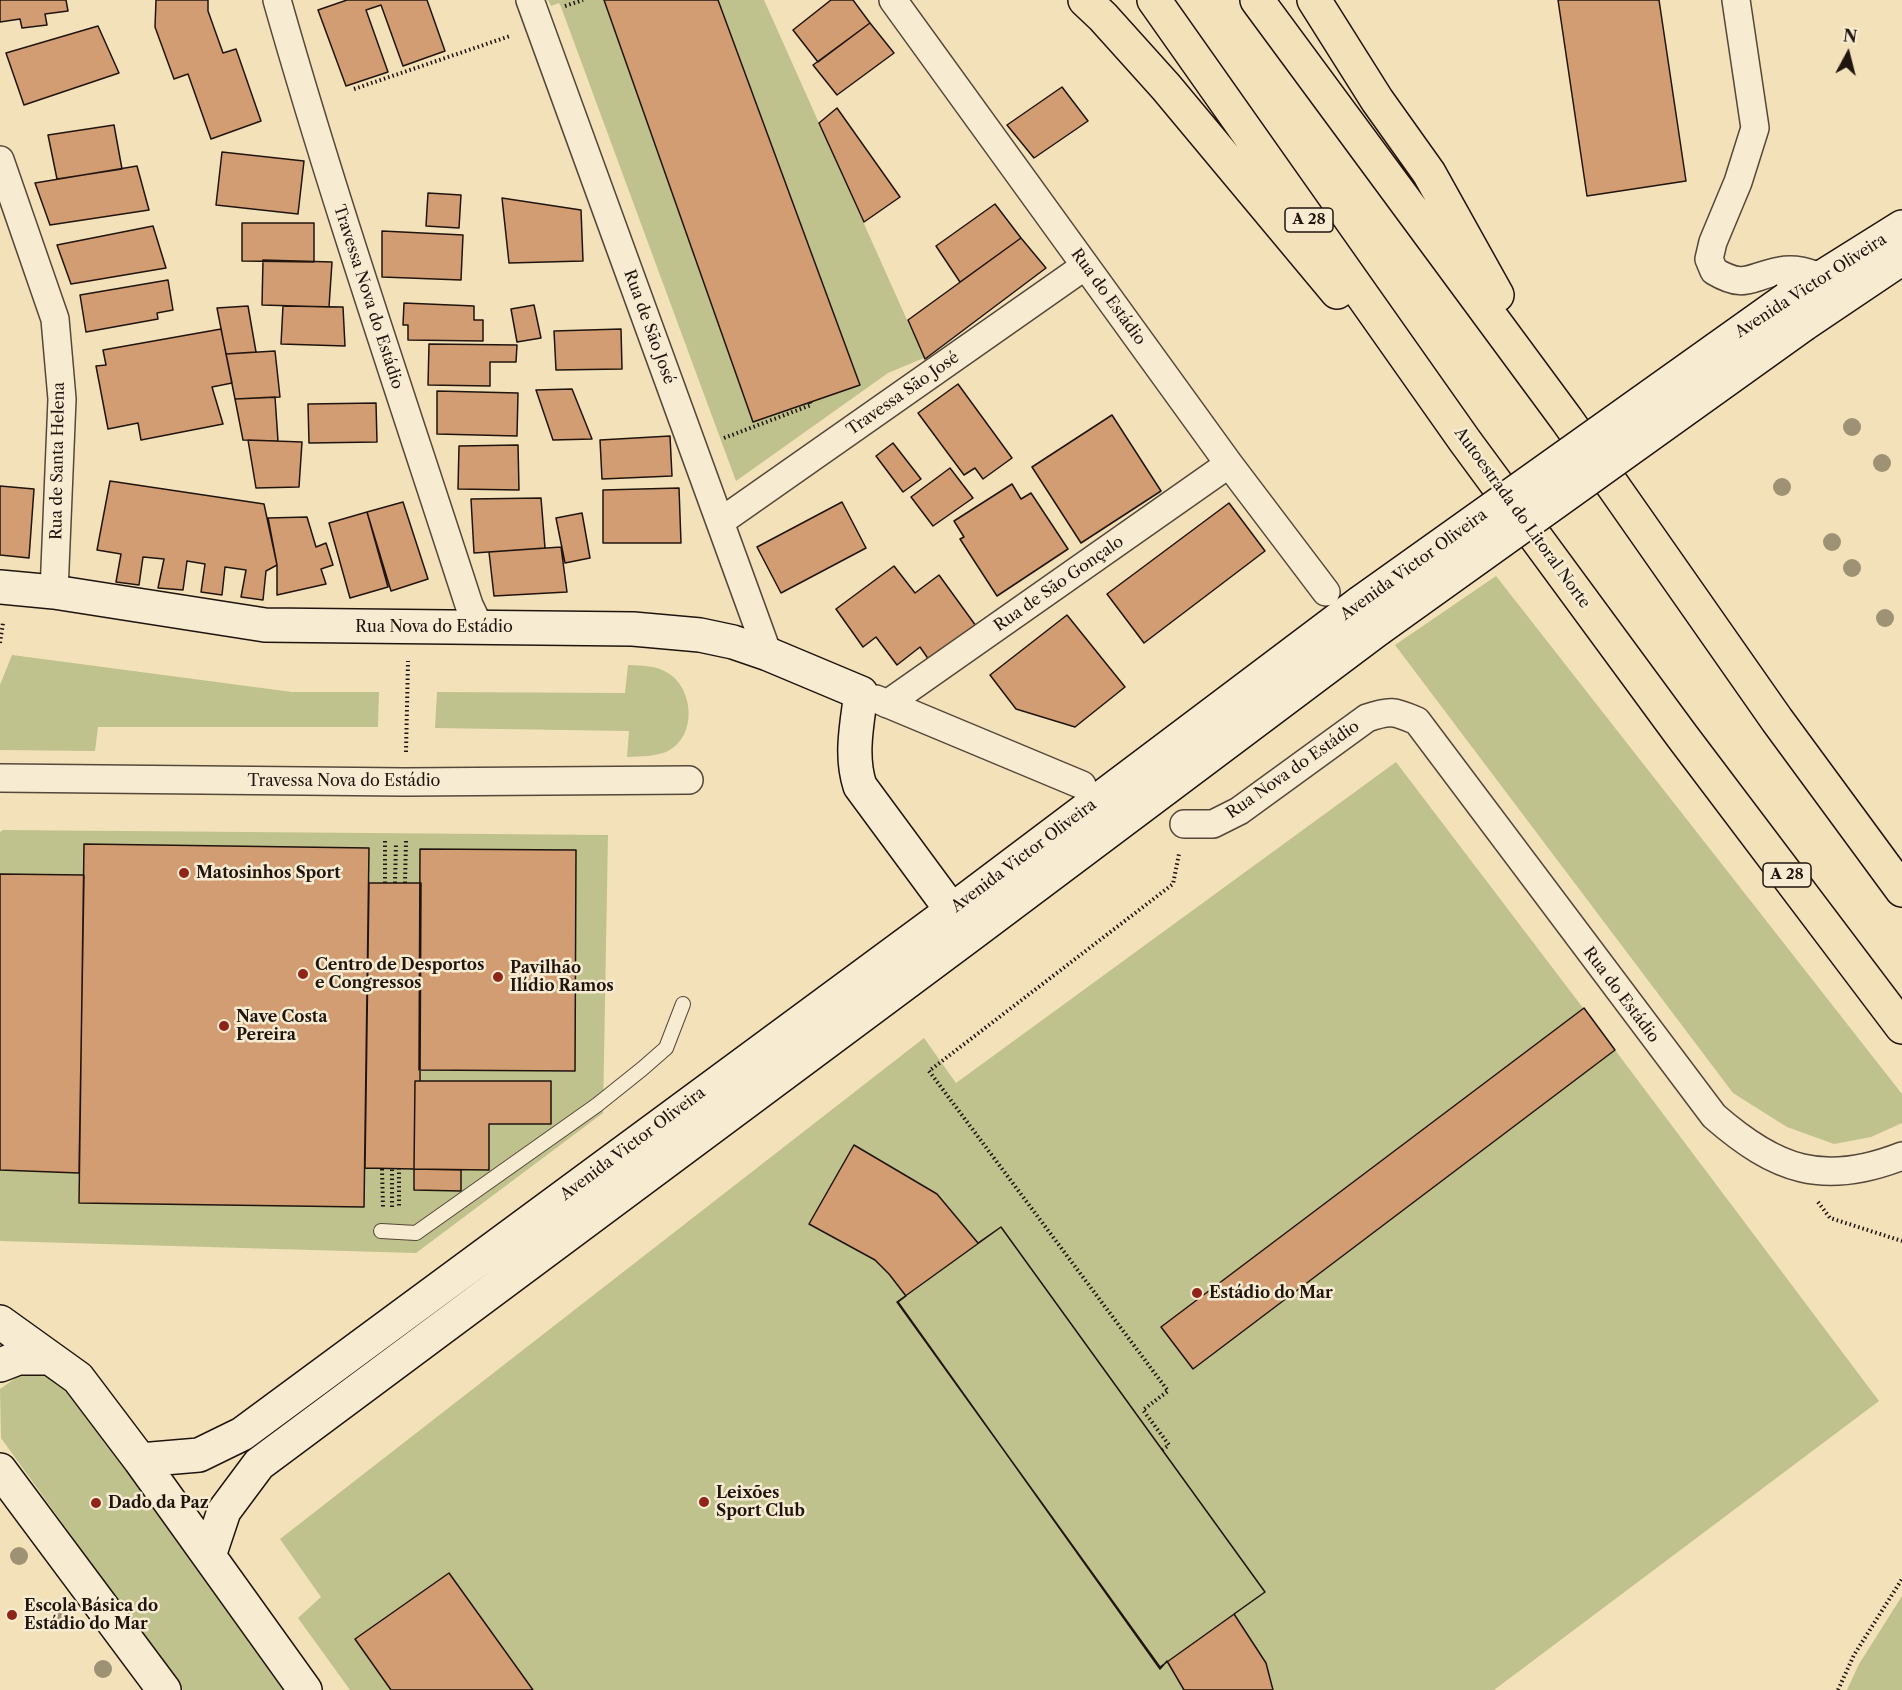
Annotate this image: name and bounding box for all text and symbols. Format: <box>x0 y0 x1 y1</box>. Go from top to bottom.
north arrow <box>1818 24 1878 84</box>
text: N <box>1842 25 1858 47</box>
street label: Travessa Nova do Estádio <box>329 202 407 392</box>
road number: A 28 <box>1285 208 1333 232</box>
street label: Avenida Victor Oliveira <box>1732 230 1890 342</box>
street label: Rua do Estádio <box>1067 245 1149 349</box>
street label: Rua de São José <box>619 267 679 387</box>
street label: Travessa São José <box>843 348 963 440</box>
street label: Rua de Santa Helena <box>47 382 69 540</box>
street label: Autoestrada do Litoral Norte <box>1450 424 1594 612</box>
street label: Avenida Victor Oliveira <box>1337 505 1491 625</box>
street label: Rua de São Gonçalo <box>991 532 1127 636</box>
street label: Rua Nova do Estádio <box>355 617 513 637</box>
street label: Rua Nova do Estádio <box>1223 717 1363 823</box>
street label: Travessa Nova do Estádio <box>248 771 440 791</box>
street label: Avenida Victor Oliveira <box>948 795 1100 917</box>
place label: Matosinhos Sport <box>196 863 341 883</box>
road number: A 28 <box>1763 863 1811 887</box>
marker: Matosinhos Sport <box>177 866 191 880</box>
street label: Rua do Estádio <box>1579 944 1663 1046</box>
place label: Centro de Desportos e Congressos <box>315 955 484 993</box>
place label: Pavilhão Ilídio Ramos <box>510 958 614 996</box>
marker: Centro de Desportos e Congressos <box>296 967 310 981</box>
marker: Pavilhão Ilídio Ramos <box>491 970 505 984</box>
place label: Nave Costa Pereira <box>236 1007 327 1045</box>
marker: Nave Costa Pereira <box>217 1019 231 1033</box>
street label: Avenida Victor Oliveira <box>557 1083 709 1205</box>
place label: Estádio do Mar <box>1209 1283 1333 1303</box>
marker: Estádio do Mar <box>1190 1286 1204 1300</box>
place label: Leixões Sport Club <box>716 1483 805 1521</box>
place label: Dado da Paz <box>108 1493 209 1513</box>
marker: Leixões Sport Club <box>697 1495 711 1509</box>
marker: Dado da Paz <box>89 1496 103 1510</box>
place label: Escola Básica do Estádio do Mar <box>24 1596 158 1634</box>
marker: Escola Básica do Estádio do Mar <box>5 1608 19 1622</box>

